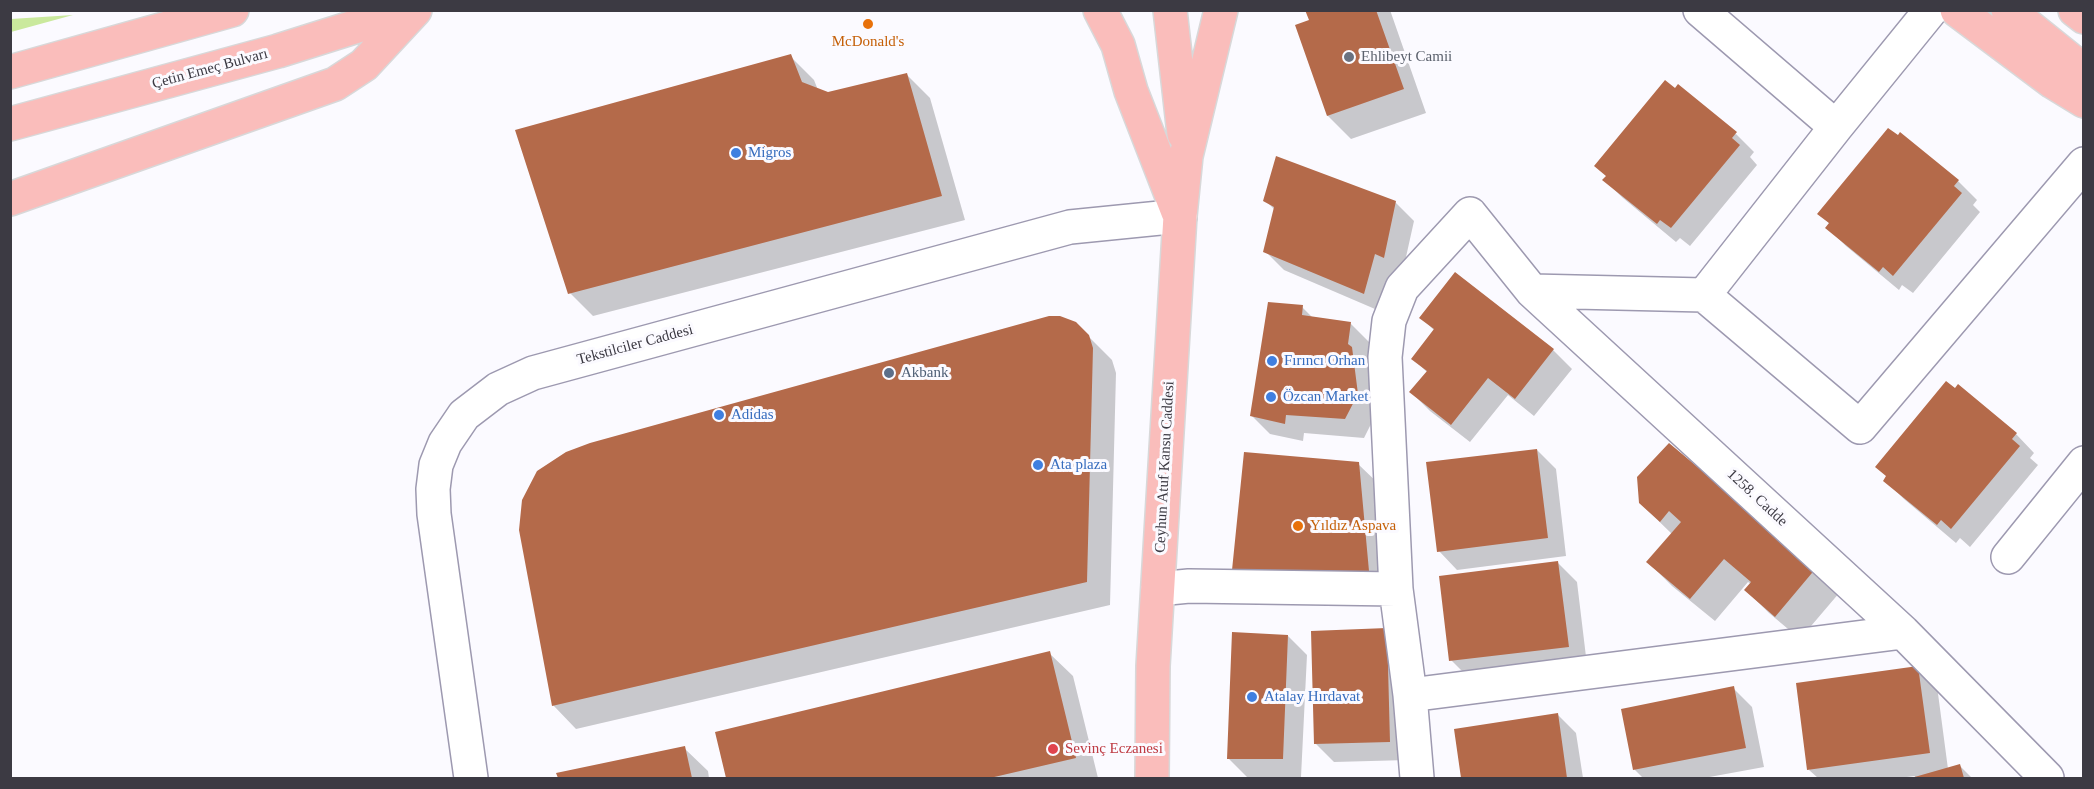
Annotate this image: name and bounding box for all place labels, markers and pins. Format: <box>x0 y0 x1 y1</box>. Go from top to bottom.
marker: McDonald's <box>861 17 875 31</box>
place label: McDonald's <box>832 33 904 51</box>
place label: Ehlibeyt Camii <box>1361 48 1452 66</box>
marker: Ehlibeyt Camii <box>1342 50 1356 64</box>
place label: Migros <box>748 144 791 162</box>
marker: Migros <box>729 146 743 160</box>
place label: Fırıncı Orhan <box>1284 352 1365 370</box>
marker: Fırıncı Orhan <box>1265 354 1279 368</box>
place label: Akbank <box>901 364 948 382</box>
marker: Akbank <box>882 366 896 380</box>
place label: Özcan Market <box>1283 388 1368 406</box>
marker: Özcan Market <box>1264 390 1278 404</box>
place label: Adidas <box>731 406 773 424</box>
marker: Adidas <box>712 408 726 422</box>
place label: Ata plaza <box>1050 456 1107 474</box>
marker: Ata plaza <box>1031 458 1045 472</box>
place label: Yıldız Aspava <box>1310 517 1396 535</box>
marker: Yıldız Aspava <box>1291 519 1305 533</box>
place label: Atalay Hırdavat <box>1264 688 1360 706</box>
marker: Atalay Hırdavat <box>1245 690 1259 704</box>
place label: Sevinç Eczanesi <box>1065 740 1163 758</box>
marker: Sevinç Eczanesi <box>1046 742 1060 756</box>

